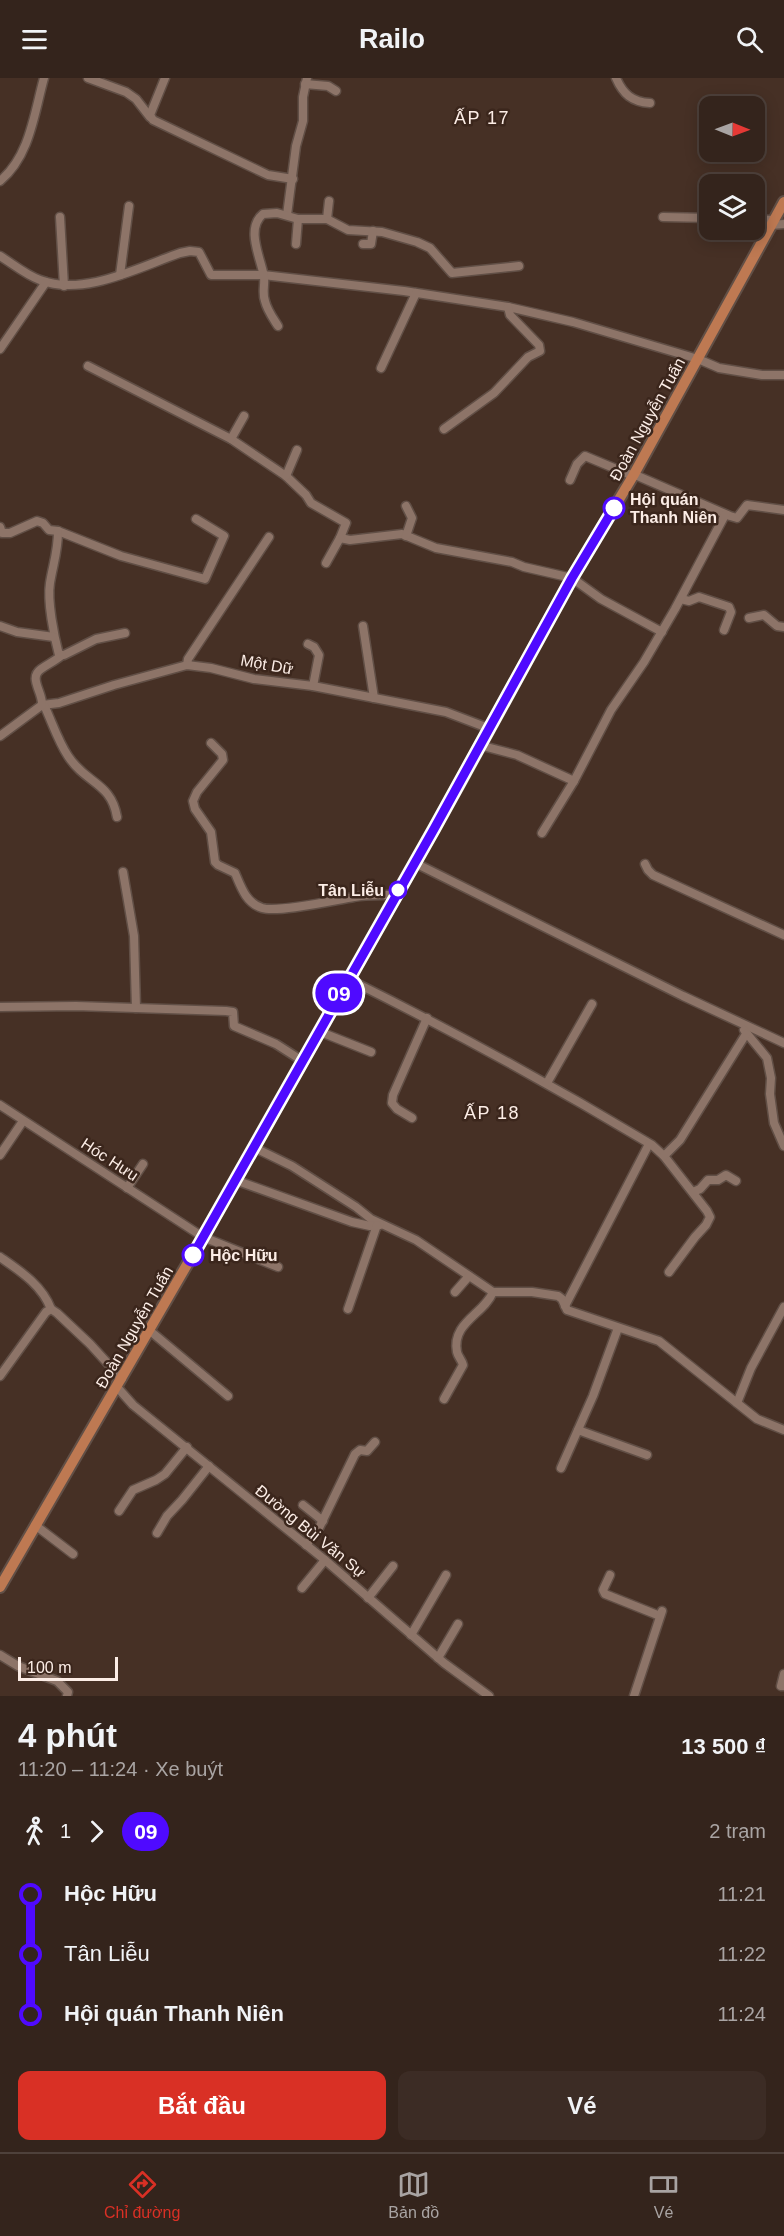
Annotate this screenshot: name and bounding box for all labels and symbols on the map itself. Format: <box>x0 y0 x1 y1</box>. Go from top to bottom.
north arrow <box>699 96 765 162</box>
district label: ẤP 17 <box>454 107 510 128</box>
street label: Đoàn Nguyễn Tuấn <box>606 354 688 484</box>
place label: Hội quán Thanh Niên <box>630 491 717 526</box>
marker: Hội quán Thanh Niên <box>603 497 625 519</box>
street label: Một Dữ <box>239 651 295 678</box>
place label: Tân Liễu <box>318 881 384 899</box>
marker: Tân Liễu <box>389 881 407 899</box>
line badge: 09 <box>312 974 366 1012</box>
district label: ẤP 18 <box>464 1102 520 1123</box>
street label: Hóc Hưu <box>78 1135 141 1184</box>
marker: Hộc Hữu <box>182 1244 204 1266</box>
place label: Hộc Hữu <box>210 1247 278 1264</box>
street label: Đoàn Nguyễn Tuấn <box>92 1263 176 1391</box>
street label: Đường Bùi Văn Sự <box>252 1482 369 1581</box>
scale bar <box>18 1654 118 1682</box>

